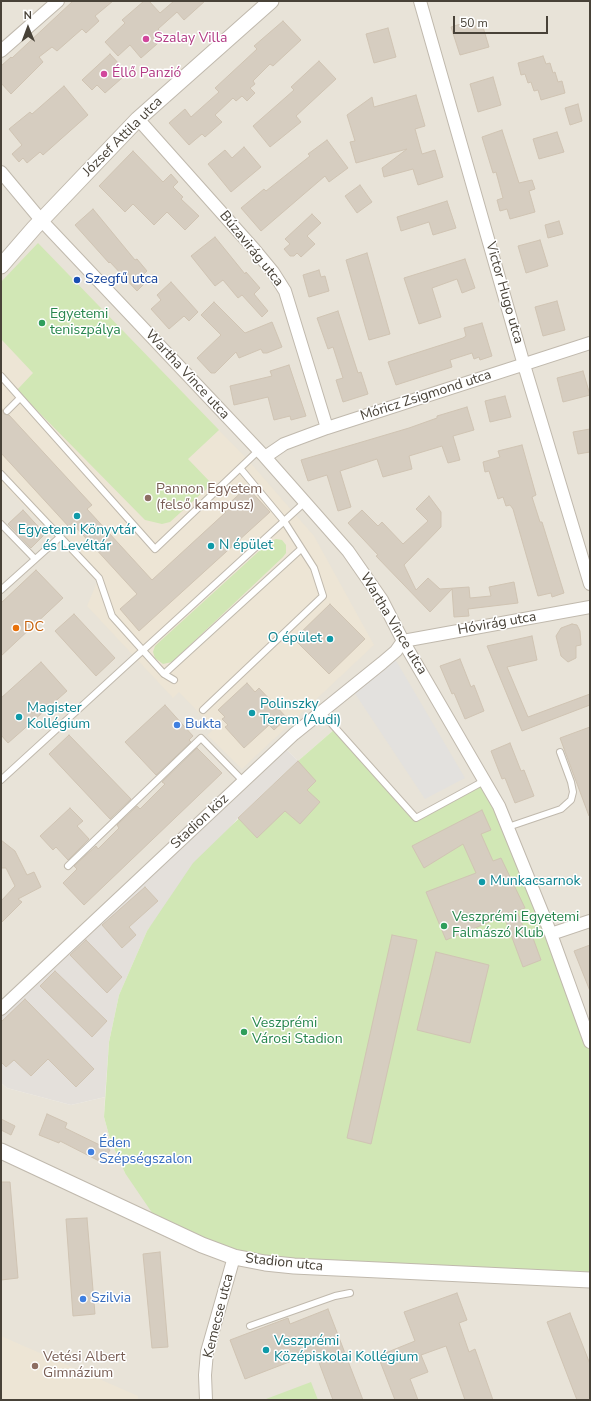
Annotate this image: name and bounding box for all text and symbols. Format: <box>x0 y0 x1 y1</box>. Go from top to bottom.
north arrow <box>8 8 48 48</box>
text: N <box>24 8 32 23</box>
scale bar <box>455 8 550 34</box>
text: 50 m <box>460 15 488 31</box>
place label: Szalay Villa <box>154 31 227 47</box>
marker: Szalay Villa <box>141 34 151 44</box>
place label: Éllő Panzió <box>112 66 181 82</box>
marker: Éllő Panzió <box>99 69 109 79</box>
street label: József Attila utca <box>80 94 166 180</box>
street label: Búzavirág utca <box>215 208 287 290</box>
street label: Victor Hugo utca <box>481 240 527 346</box>
place label: Szegfű utca <box>85 272 158 288</box>
marker: Szegfű utca <box>72 275 82 285</box>
place label: Egyetemi teniszpálya <box>50 307 121 340</box>
marker: Egyetemi teniszpálya <box>37 318 47 328</box>
street label: Wartha Vince utca <box>141 327 233 423</box>
street label: Móricz Zsigmond utca <box>358 367 494 425</box>
place label: Pannon Egyetem (felső kampusz) <box>156 482 262 514</box>
marker: Pannon Egyetem (felső kampusz) <box>143 493 153 503</box>
marker: Egyetemi Könyvtár és Levéltár <box>72 511 82 521</box>
place label: Egyetemi Könyvtár és Levéltár <box>18 523 136 556</box>
place label: N épület <box>219 538 273 554</box>
marker: N épület <box>206 541 216 551</box>
street label: Wartha Vince utca <box>356 570 430 678</box>
street label: Hóvirág utca <box>456 609 538 639</box>
place label: DC <box>24 620 44 636</box>
marker: DC <box>11 623 21 633</box>
place label: O épület <box>268 631 322 647</box>
marker: O épület <box>325 634 335 644</box>
place label: Polinszky Terem (Audi) <box>260 697 341 730</box>
place label: Magister Kollégium <box>27 701 90 734</box>
marker: Polinszky Terem (Audi) <box>247 708 257 718</box>
marker: Magister Kollégium <box>14 712 24 722</box>
place label: Bukta <box>185 717 221 733</box>
marker: Bukta <box>172 720 182 730</box>
street label: Stadion köz <box>168 791 232 853</box>
place label: Munkacsarnok <box>490 874 581 890</box>
marker: Munkacsarnok <box>477 877 487 887</box>
place label: Veszprémi Egyetemi Falmászó Klub <box>452 910 579 942</box>
marker: Veszprémi Egyetemi Falmászó Klub <box>439 921 449 931</box>
place label: Veszprémi Városi Stadion <box>252 1016 343 1048</box>
marker: Veszprémi Városi Stadion <box>239 1027 249 1037</box>
place label: Éden Szépségszalon <box>99 1136 192 1168</box>
marker: Éden Szépségszalon <box>86 1147 96 1157</box>
street label: Stadion utca <box>244 1251 324 1275</box>
street label: Kemecse utca <box>200 1272 238 1360</box>
place label: Szilvia <box>91 1291 131 1307</box>
marker: Szilvia <box>78 1294 88 1304</box>
place label: Veszprémi Középiskolai Kollégium <box>274 1334 419 1366</box>
marker: Veszprémi Középiskolai Kollégium <box>261 1345 271 1355</box>
place label: Vetési Albert Gimnázium <box>43 1350 125 1382</box>
marker: Vetési Albert Gimnázium <box>30 1361 40 1371</box>

